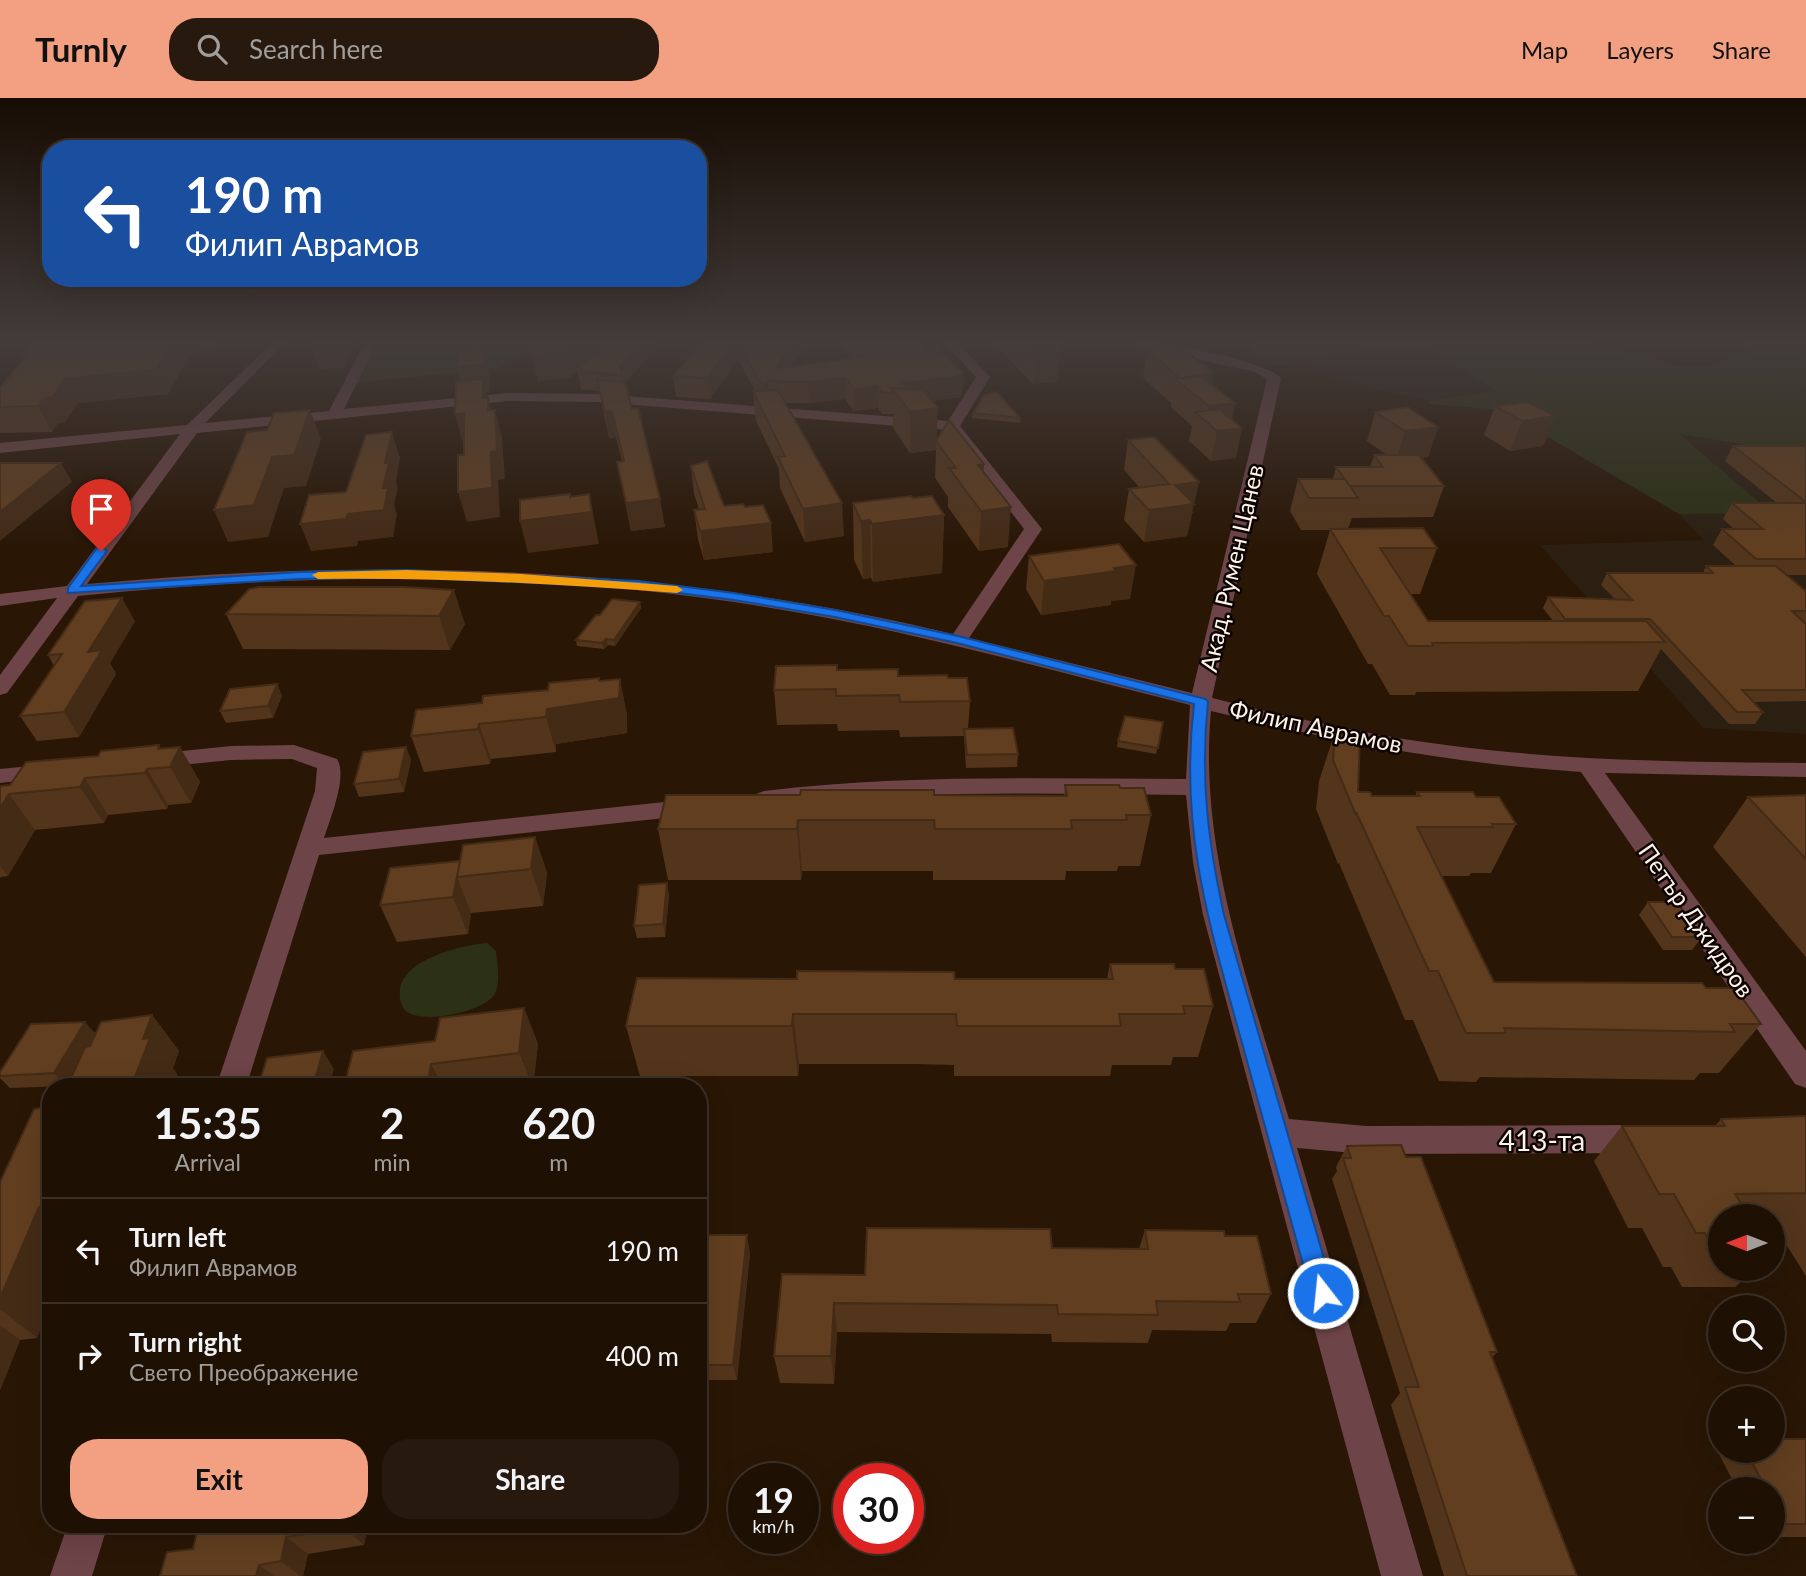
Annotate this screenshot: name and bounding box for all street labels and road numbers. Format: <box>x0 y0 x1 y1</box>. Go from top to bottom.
street label: Акад. Румен Цанев <box>1193 462 1269 674</box>
street label: Филип Аврамов <box>1227 694 1405 758</box>
street label: Петър Джидров <box>1633 838 1761 1002</box>
street label: 413-та <box>1499 1123 1585 1157</box>

